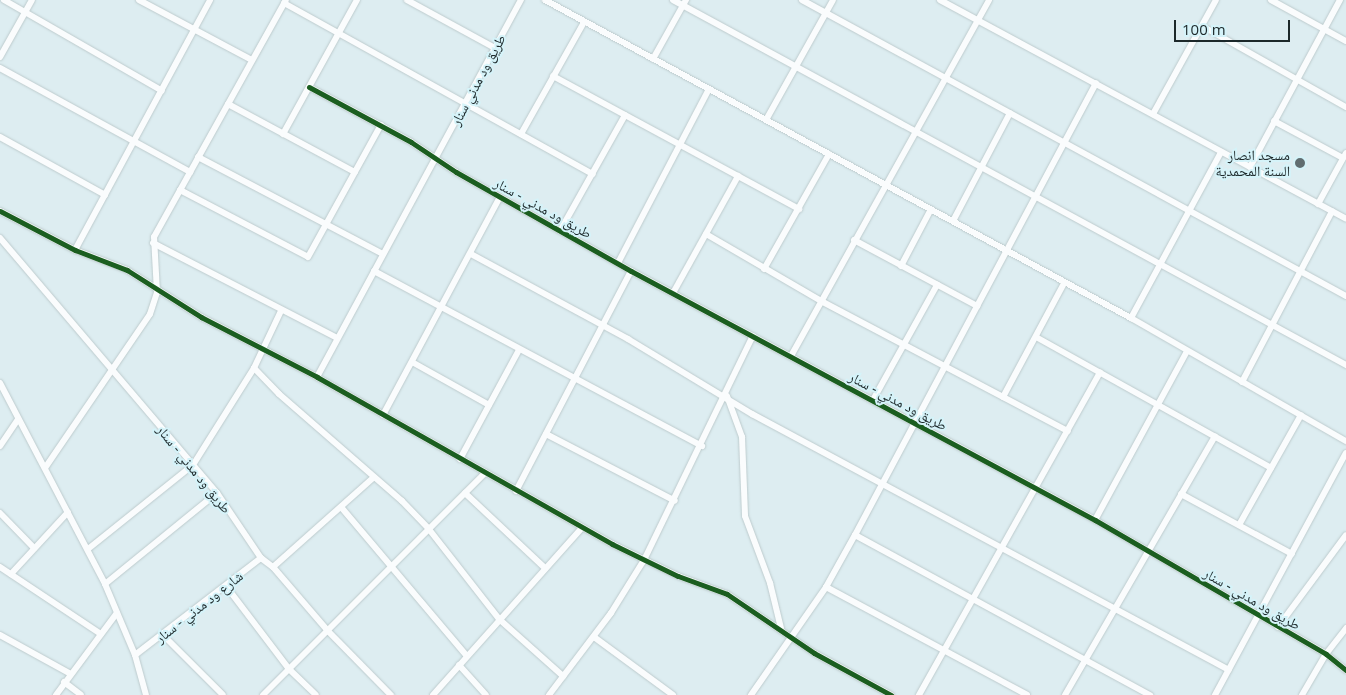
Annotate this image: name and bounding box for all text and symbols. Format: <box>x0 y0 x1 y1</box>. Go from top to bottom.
scale bar <box>1176 10 1292 42</box>
text: 100 m <box>1182 19 1226 39</box>
street label: طريق ود مدني سنار <box>447 32 509 128</box>
place label: مسجد انصار السنة المحمدية <box>1215 147 1290 180</box>
marker: مسجد انصار السنة المحمدية <box>1294 157 1306 169</box>
street label: طريق ود مدني - سنار <box>491 174 595 242</box>
street label: طريق ود مدني - سنار <box>846 368 950 434</box>
street label: طريق ود مدني - سنار <box>153 421 235 517</box>
street label: طريق ود مدني - سنار <box>1201 565 1303 633</box>
street label: شارع ود مدني - سنار <box>152 568 246 646</box>

